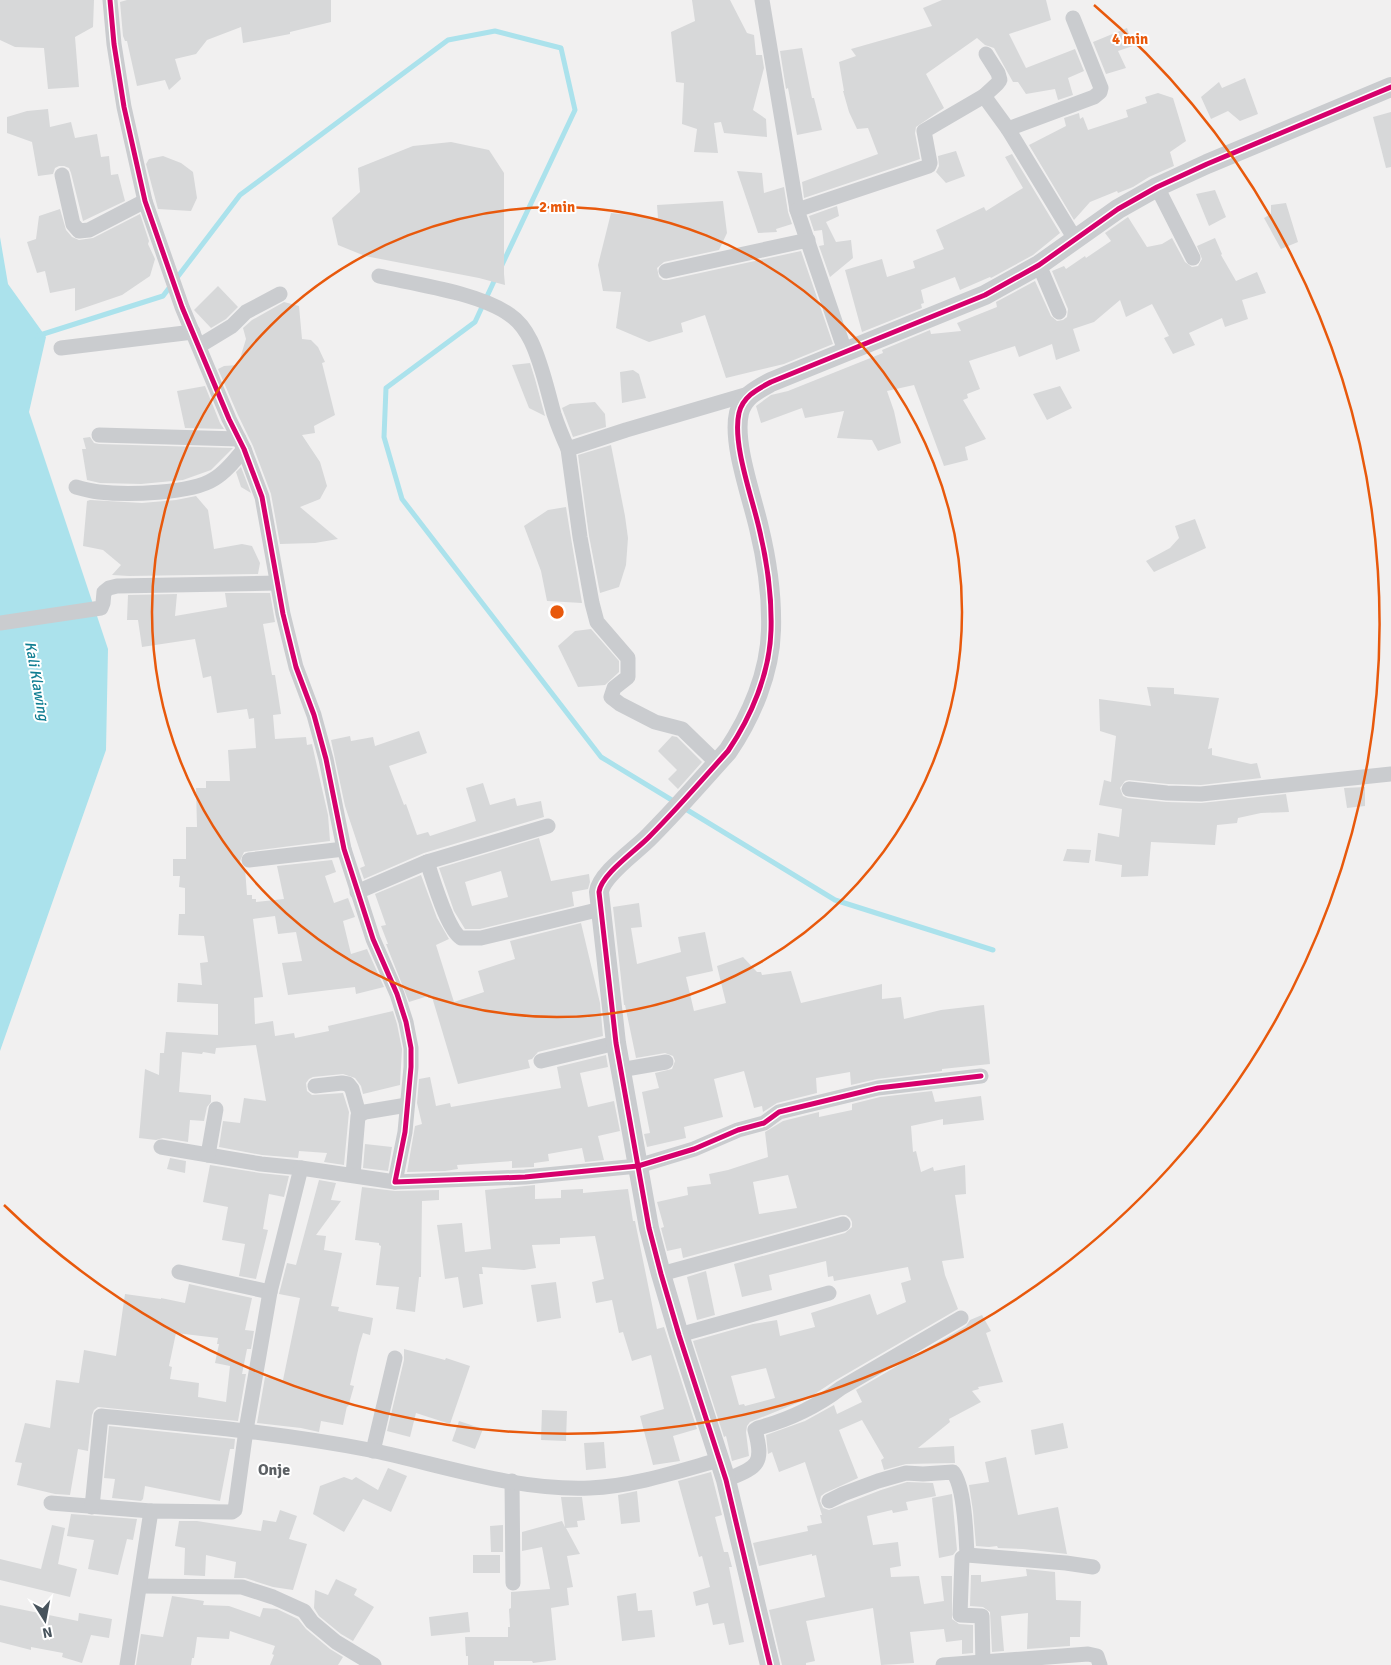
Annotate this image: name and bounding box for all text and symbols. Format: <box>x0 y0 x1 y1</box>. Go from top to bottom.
text: 4 min <box>1112 30 1148 48</box>
text: 2 min <box>539 198 575 216</box>
centre of rings <box>548 603 566 621</box>
water label: Kali Klawing <box>21 640 53 723</box>
district label: Onje <box>258 1460 290 1480</box>
north arrow <box>20 1595 70 1645</box>
text: N <box>41 1623 54 1642</box>

